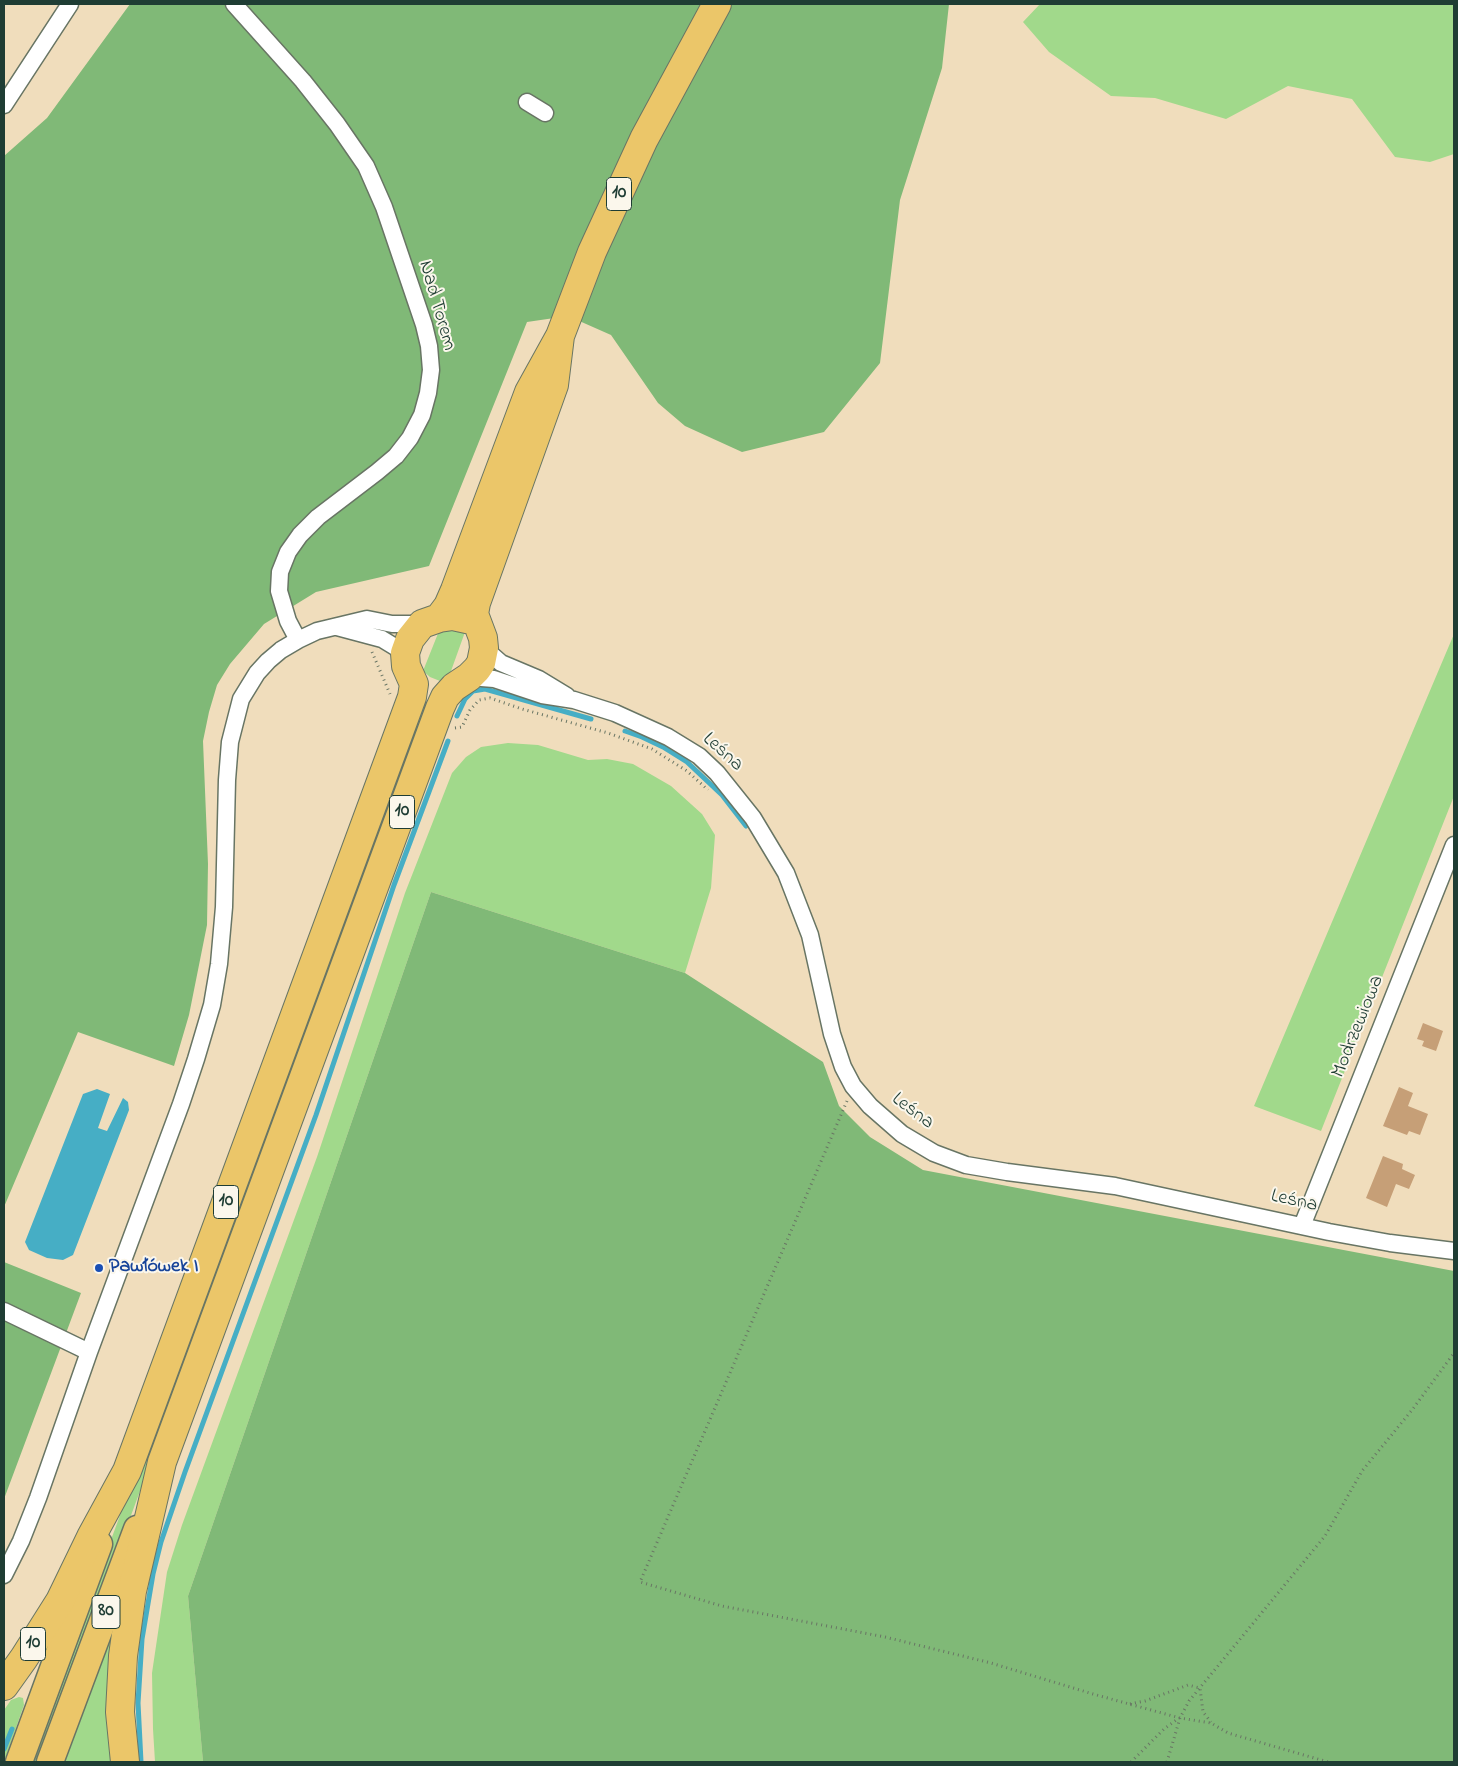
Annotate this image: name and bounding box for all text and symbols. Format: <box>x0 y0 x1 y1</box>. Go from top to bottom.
road number: 10 <box>606 178 632 210</box>
street label: Nad Torem <box>412 258 460 354</box>
street label: Leśna <box>696 728 748 778</box>
road number: 10 <box>390 796 414 829</box>
street label: Modrzewiowa <box>1328 972 1390 1082</box>
street label: Leśna <box>886 1088 938 1136</box>
street label: Leśna <box>1268 1185 1320 1219</box>
road number: 10 <box>214 1186 238 1218</box>
place label: Pawłówek I <box>109 1256 198 1280</box>
marker: Pawłówek I <box>93 1262 105 1274</box>
road number: 80 <box>92 1595 120 1628</box>
road number: 10 <box>20 1628 46 1660</box>

